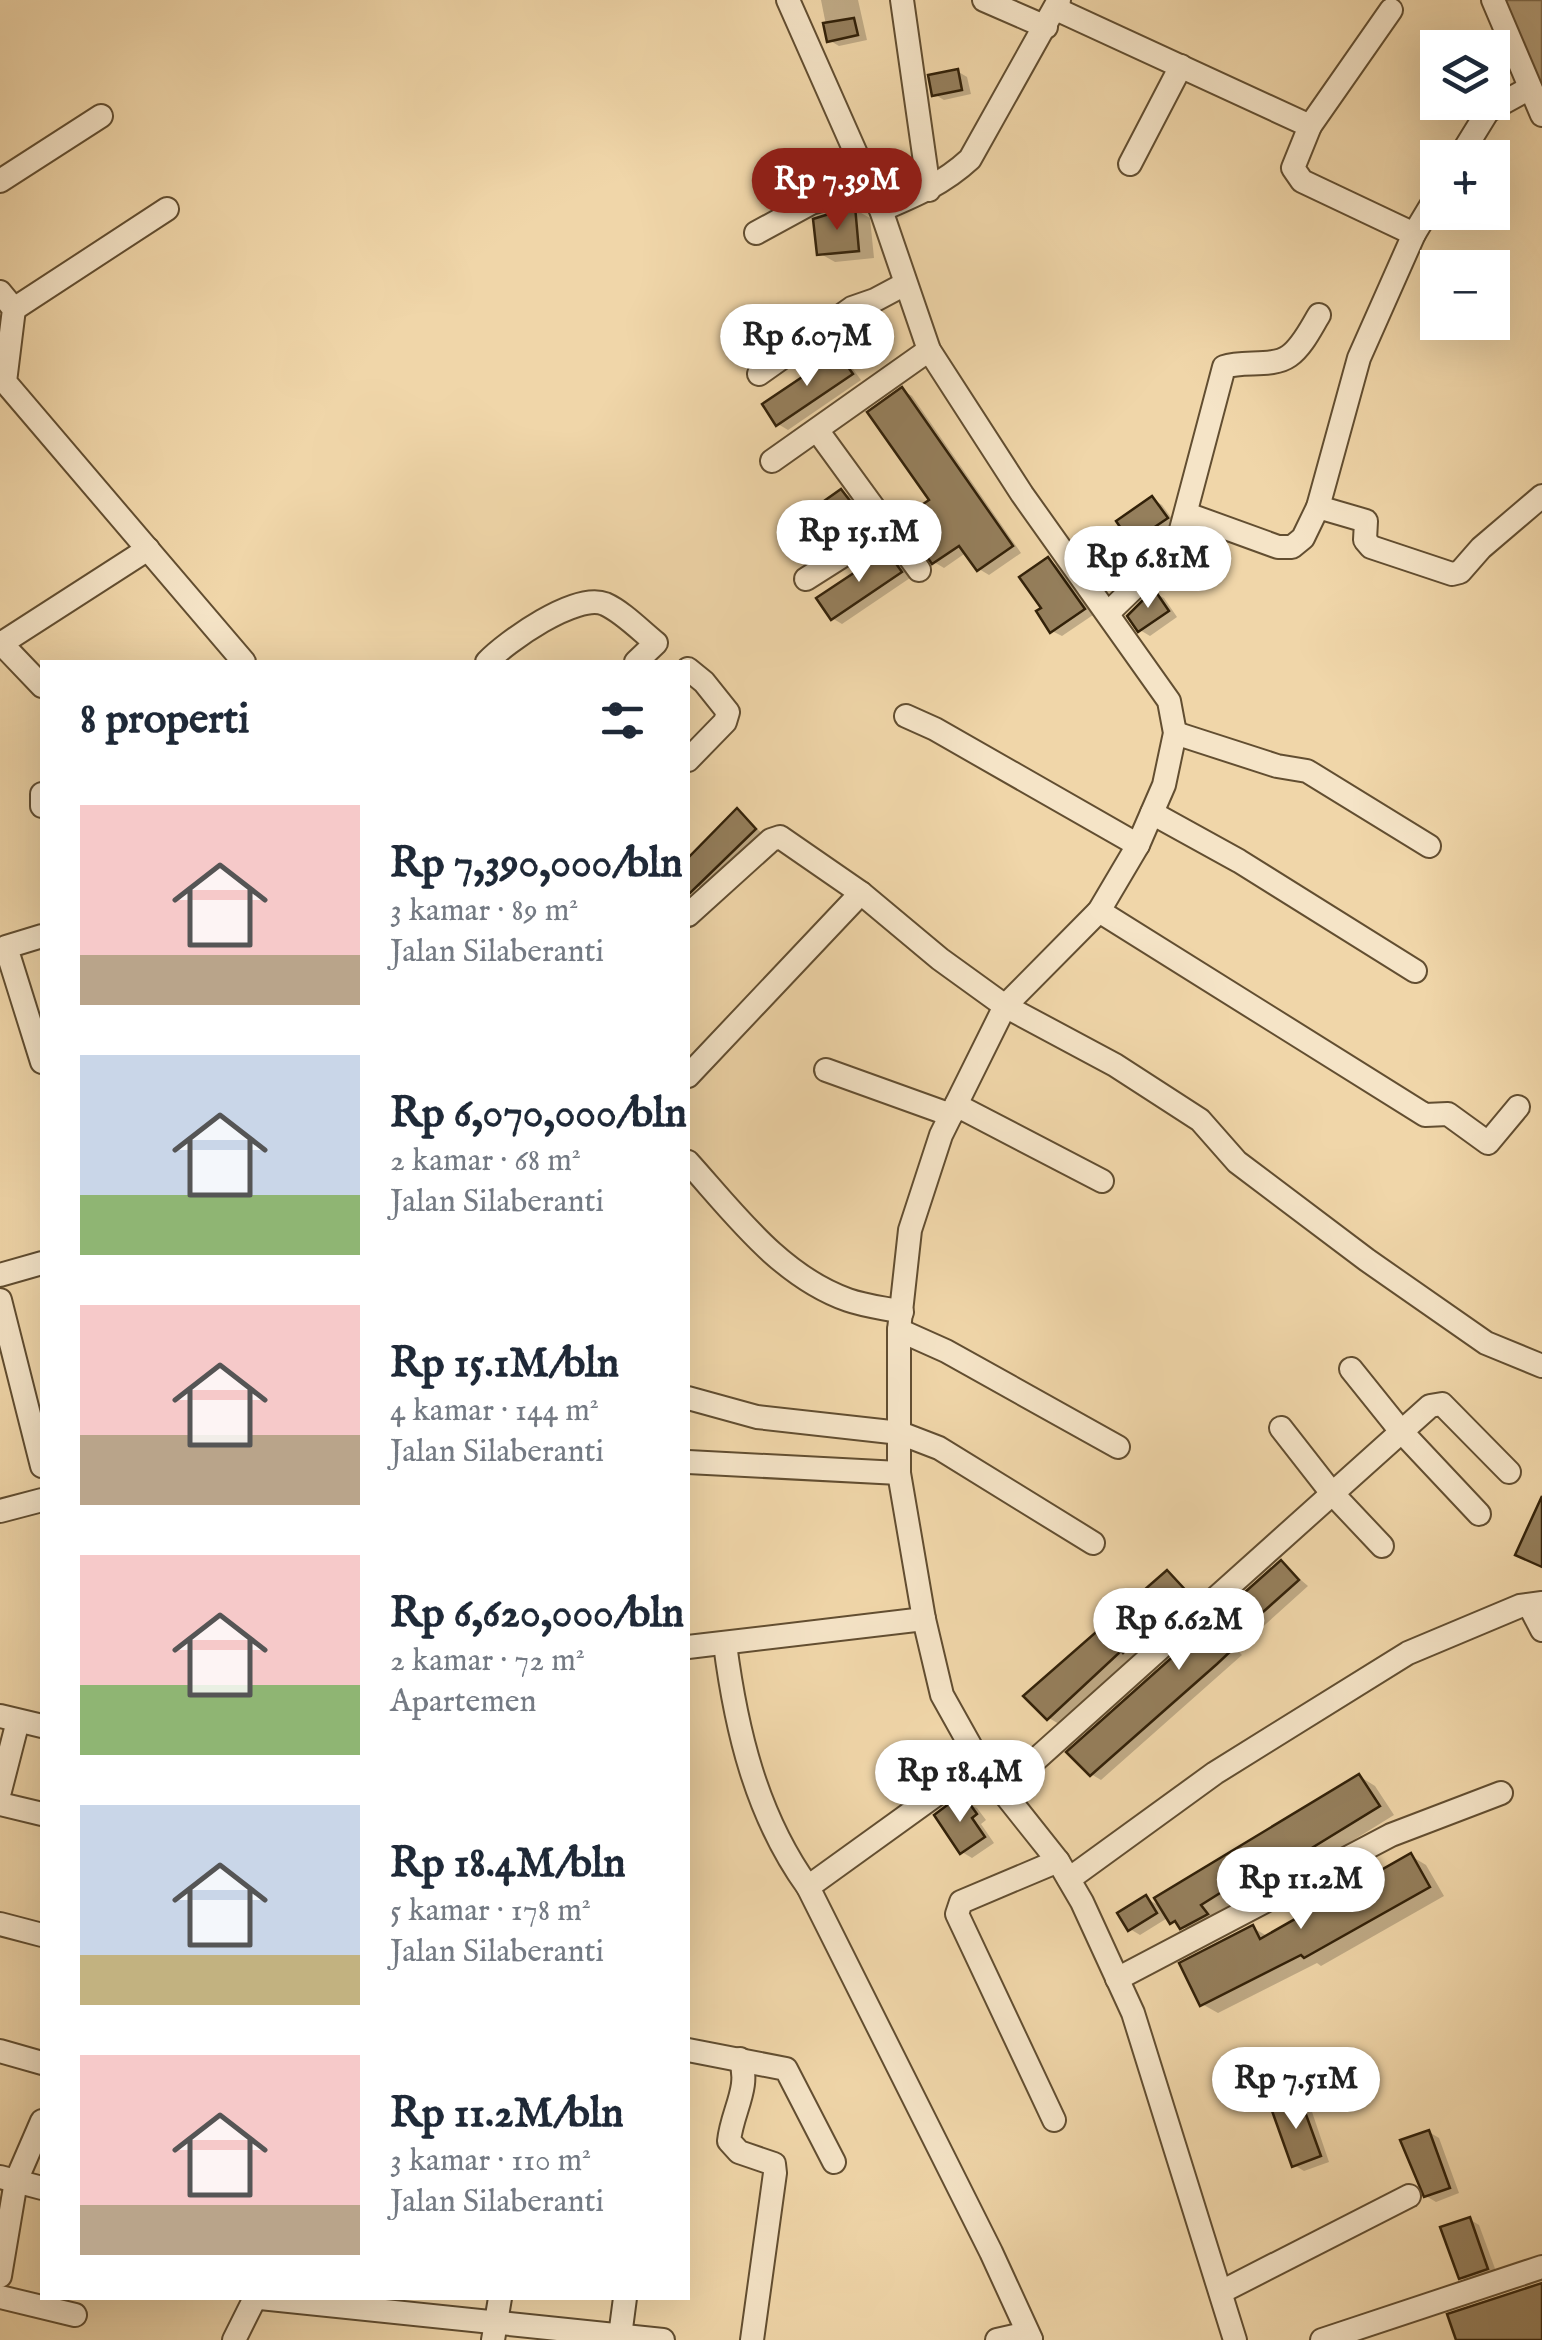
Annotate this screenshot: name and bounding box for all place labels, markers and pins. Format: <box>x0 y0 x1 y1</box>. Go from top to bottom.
pin: Rp 7.39M <box>734 148 940 233</box>
pin: Rp 6.07M <box>704 304 910 389</box>
pin: Rp 15.1M <box>756 500 962 585</box>
pin: Rp 6.81M <box>1045 526 1251 611</box>
pin: Rp 6.62M <box>1076 1588 1282 1673</box>
pin: Rp 18.4M <box>857 1740 1063 1825</box>
pin: Rp 11.2M <box>1198 1847 1404 1932</box>
pin: Rp 7.51M <box>1193 2047 1399 2132</box>

